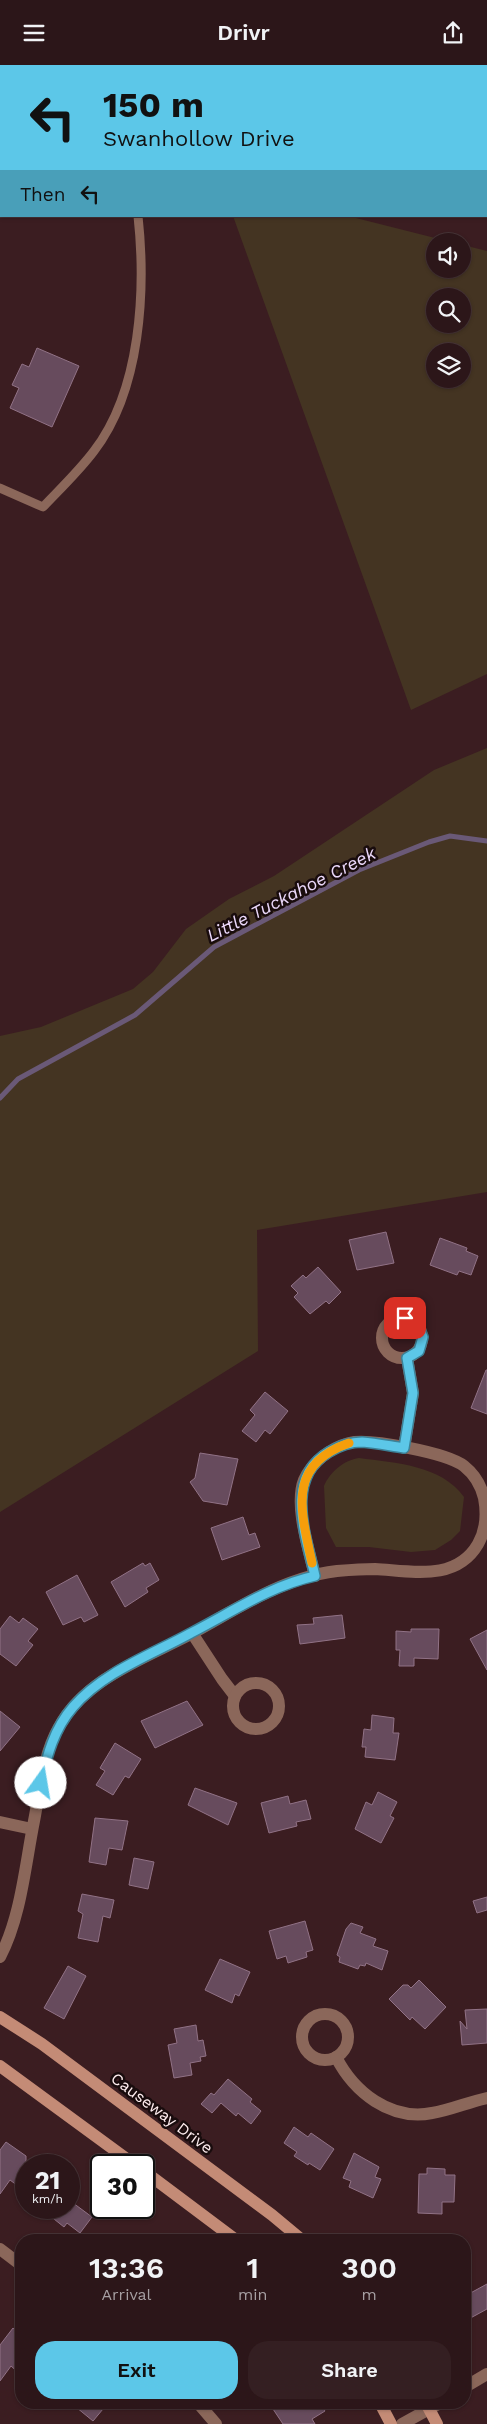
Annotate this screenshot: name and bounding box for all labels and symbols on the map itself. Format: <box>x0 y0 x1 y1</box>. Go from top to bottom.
water label: Little Tuckahoe Creek <box>203 842 380 946</box>
pin <box>384 1297 426 1339</box>
position arrow <box>14 1756 66 1808</box>
street label: Causeway Drive <box>107 2069 217 2157</box>
speed limit sign: 30 <box>90 2154 155 2219</box>

